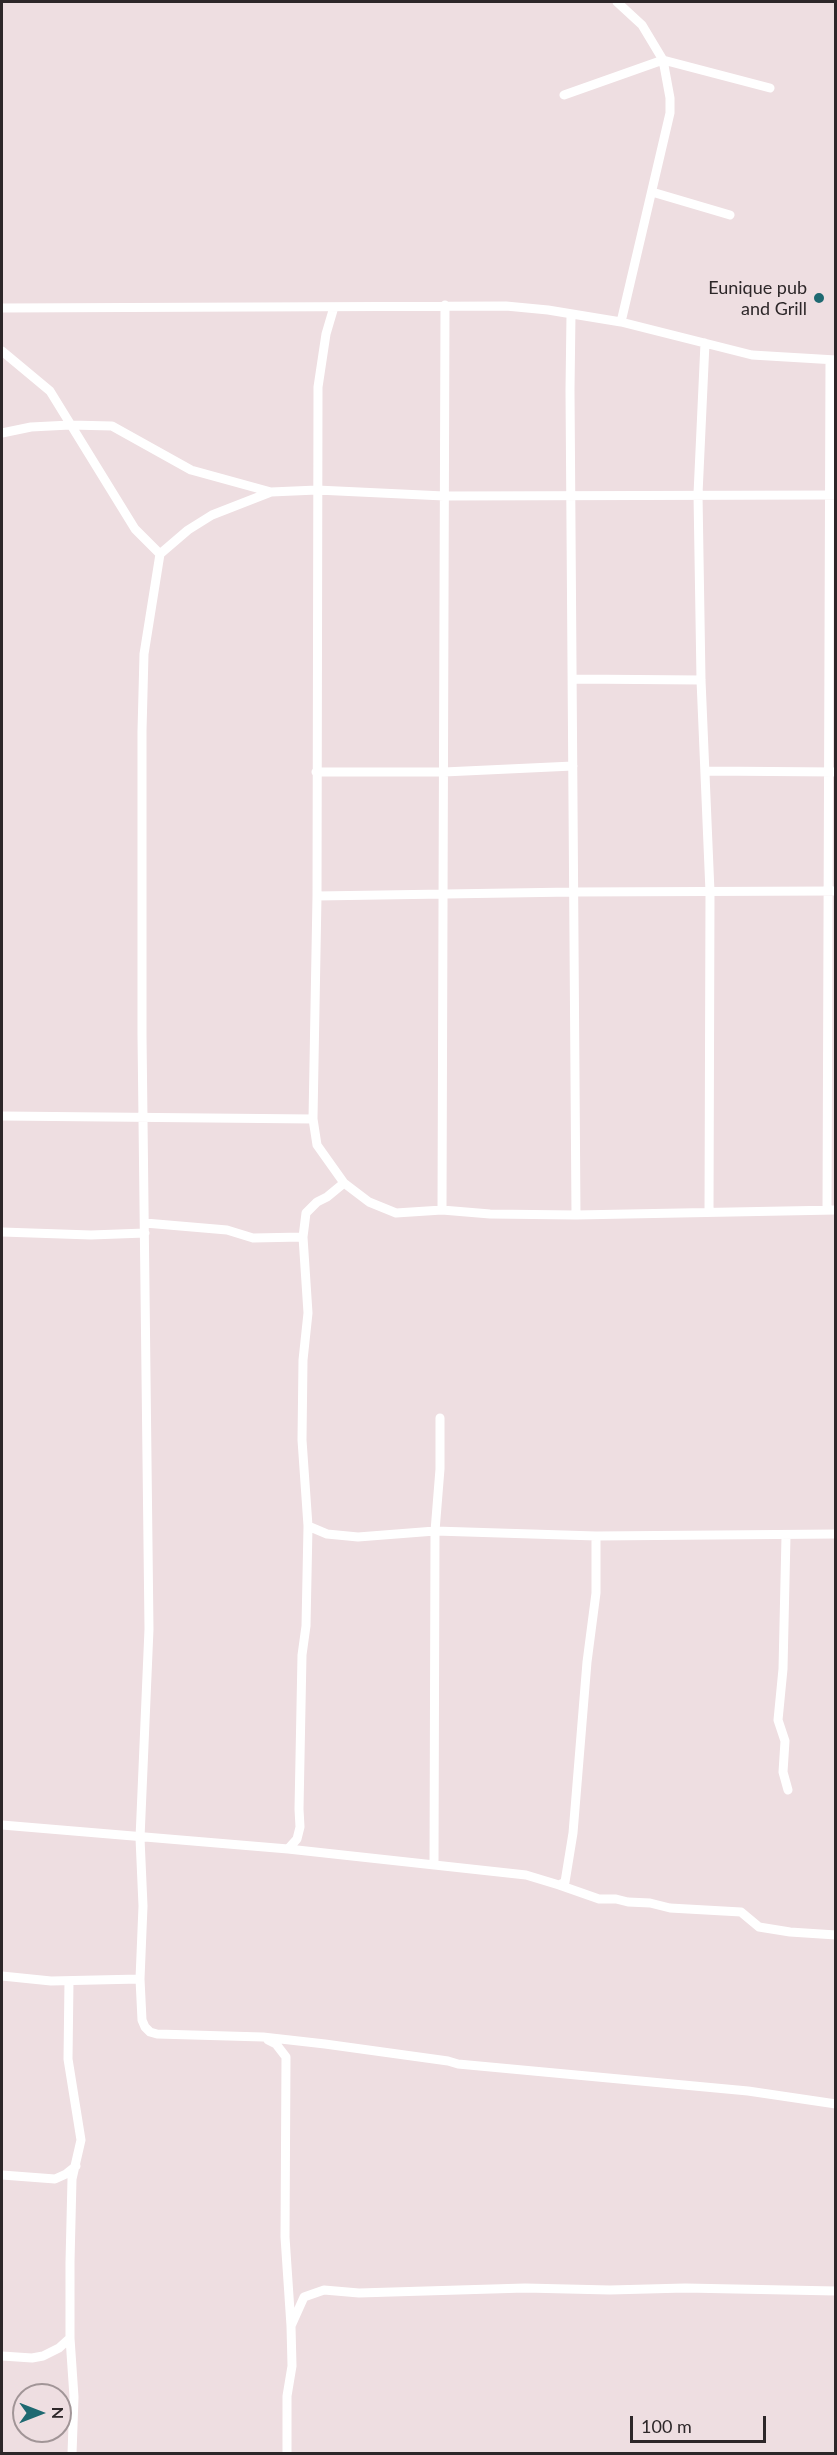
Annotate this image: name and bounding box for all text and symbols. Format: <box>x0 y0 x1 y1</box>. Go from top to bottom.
place label: Eunique pub and Grill <box>708 277 807 320</box>
marker: Eunique pub and Grill <box>812 291 826 305</box>
north arrow <box>12 2383 72 2443</box>
scale bar <box>633 2404 770 2442</box>
text: N <box>49 2407 68 2419</box>
text: 100 m <box>641 2415 692 2437</box>

